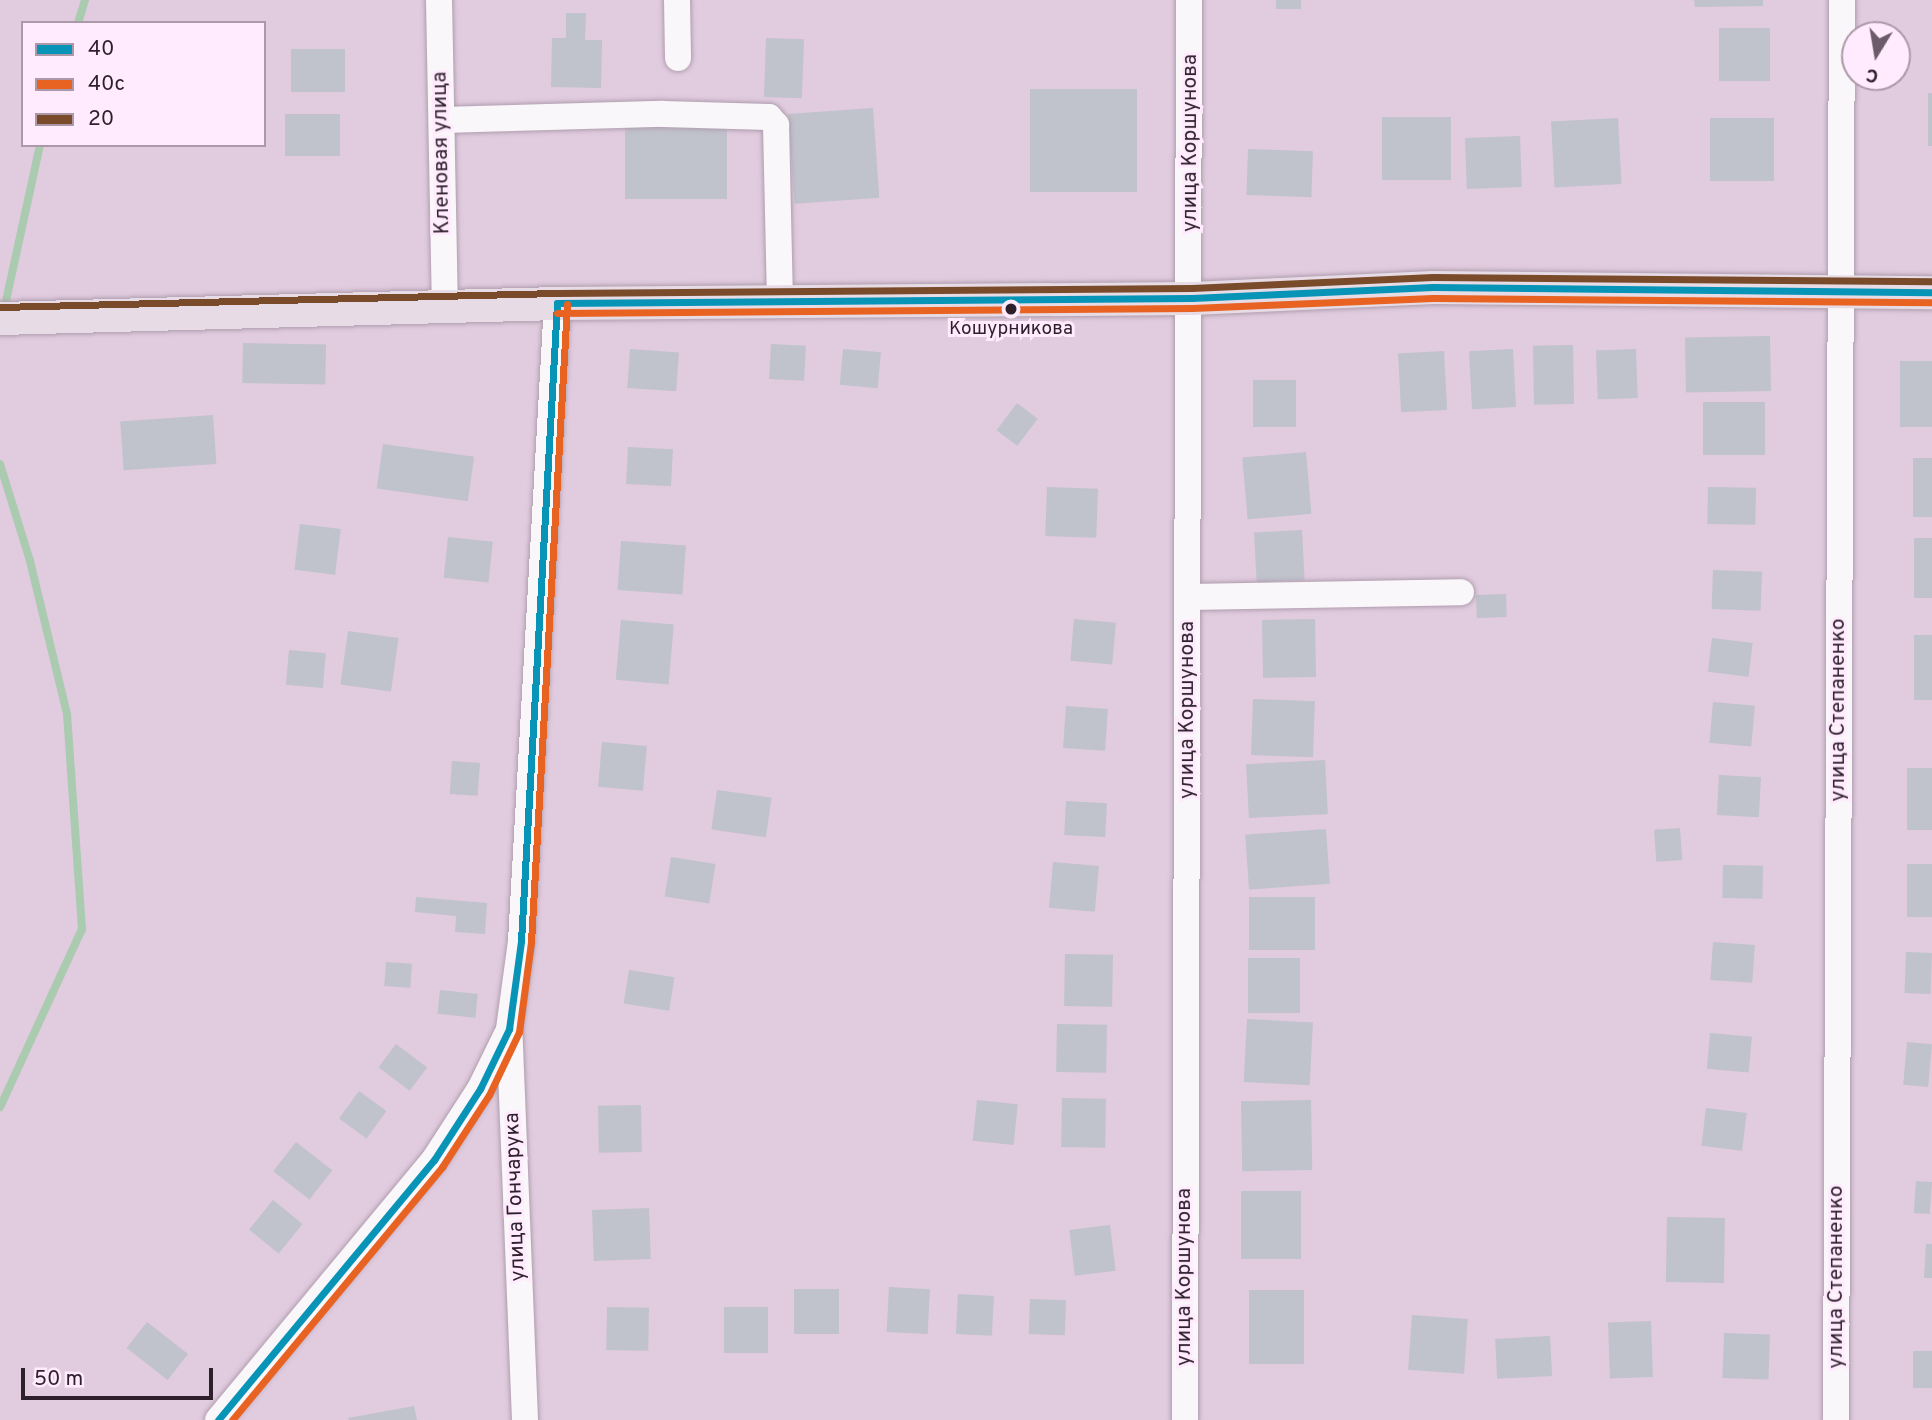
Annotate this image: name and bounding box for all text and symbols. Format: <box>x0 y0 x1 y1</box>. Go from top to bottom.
legend <box>21 21 266 147</box>
north arrow <box>1841 21 1911 91</box>
text: 40 <box>88 36 115 63</box>
street label: улица Коршунова <box>1178 54 1204 232</box>
text: С <box>1864 62 1881 88</box>
text: 40с <box>88 71 125 98</box>
street label: Кленовая улица <box>428 71 456 235</box>
text: 20 <box>88 106 114 133</box>
marker: Кошурникова <box>1004 302 1018 316</box>
place label: Кошурникова <box>949 319 1073 341</box>
street label: улица Степаненко <box>1826 618 1852 802</box>
street label: улица Коршунова <box>1175 621 1201 799</box>
street label: улица Гончарука <box>500 1112 532 1282</box>
street label: улица Степаненко <box>1824 1185 1850 1369</box>
street label: улица Коршунова <box>1172 1188 1198 1366</box>
scale bar <box>24 1354 217 1398</box>
text: 50 m <box>34 1366 83 1393</box>

